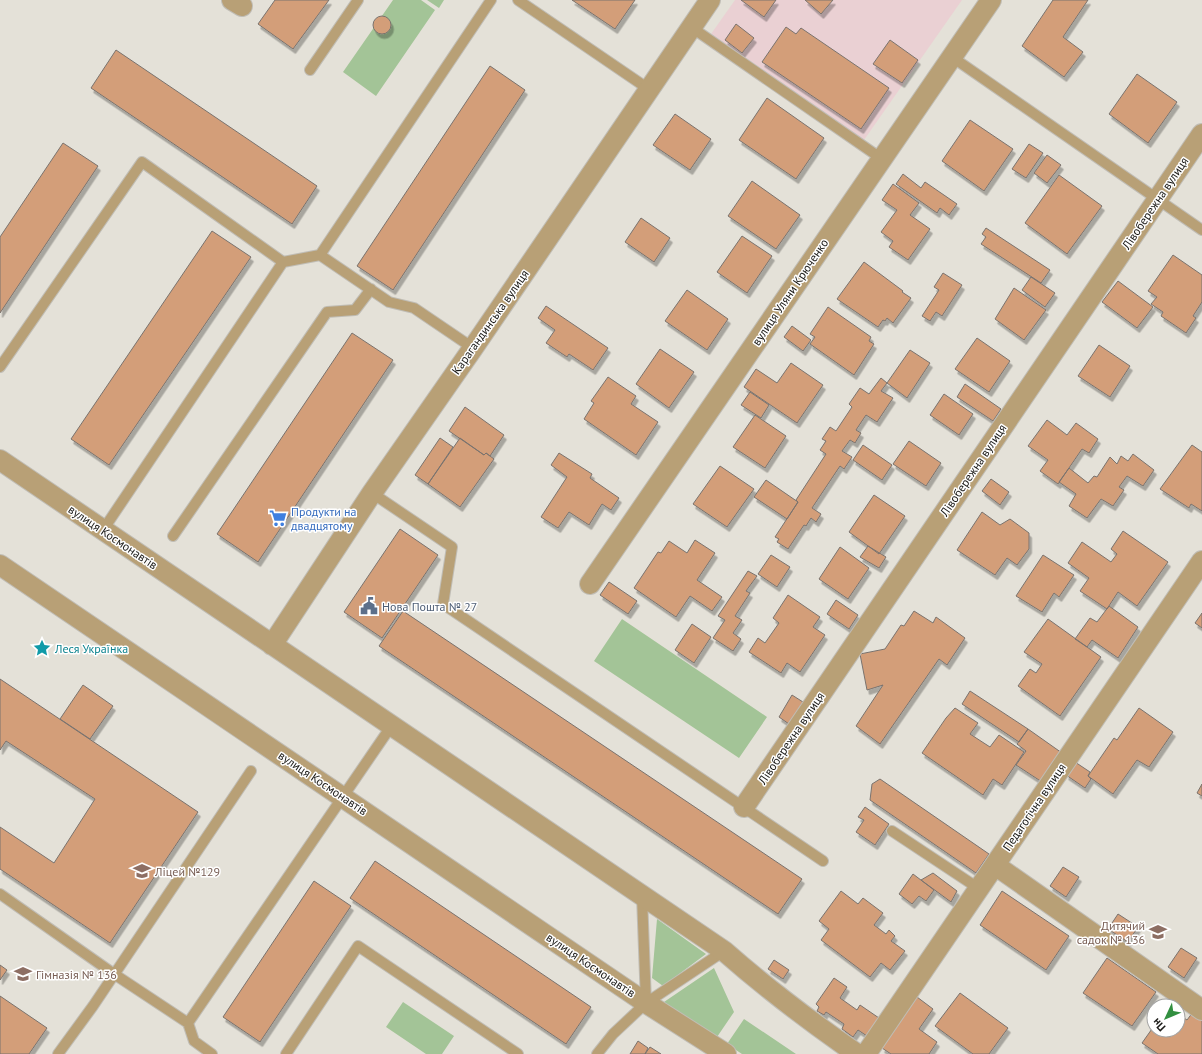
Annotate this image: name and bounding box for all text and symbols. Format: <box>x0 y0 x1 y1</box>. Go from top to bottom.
street label: Лівобережна вулиця <box>1118 154 1191 253</box>
street label: вулиця Уляни Крюченко <box>749 236 831 348</box>
street label: Карагандинська вулиця <box>448 267 532 377</box>
street label: Лівобережна вулиця <box>936 421 1009 520</box>
street label: вулиця Космонавтів <box>66 502 160 572</box>
place label: Продукти на двадцятому <box>291 504 357 533</box>
supermarket icon: Продукти на двадцятому <box>268 508 288 528</box>
public building icon: Нова Пошта № 27 <box>359 596 379 616</box>
place label: Нова Пошта № 27 <box>382 599 477 614</box>
place icon: Леся Українка <box>32 638 52 658</box>
place label: Леся Українка <box>54 641 128 656</box>
street label: Лівобережна вулиця <box>754 689 827 788</box>
street label: вулиця Космонавтів <box>276 748 370 818</box>
street label: Педагогічна вулиця <box>999 760 1069 854</box>
school or university icon: Ліцей №129 <box>132 861 152 881</box>
place label: Ліцей №129 <box>154 864 220 879</box>
place label: Дитячий садок № 136 <box>1077 918 1145 947</box>
school or university icon: Дитячий садок № 136 <box>1148 922 1168 942</box>
street label: вулиця Космонавтів <box>544 930 638 1000</box>
school or university icon: Гімназія № 136 <box>13 964 33 984</box>
place label: Гімназія № 136 <box>36 967 117 982</box>
north arrow <box>1146 998 1186 1038</box>
text: Пн <box>1149 1015 1168 1034</box>

